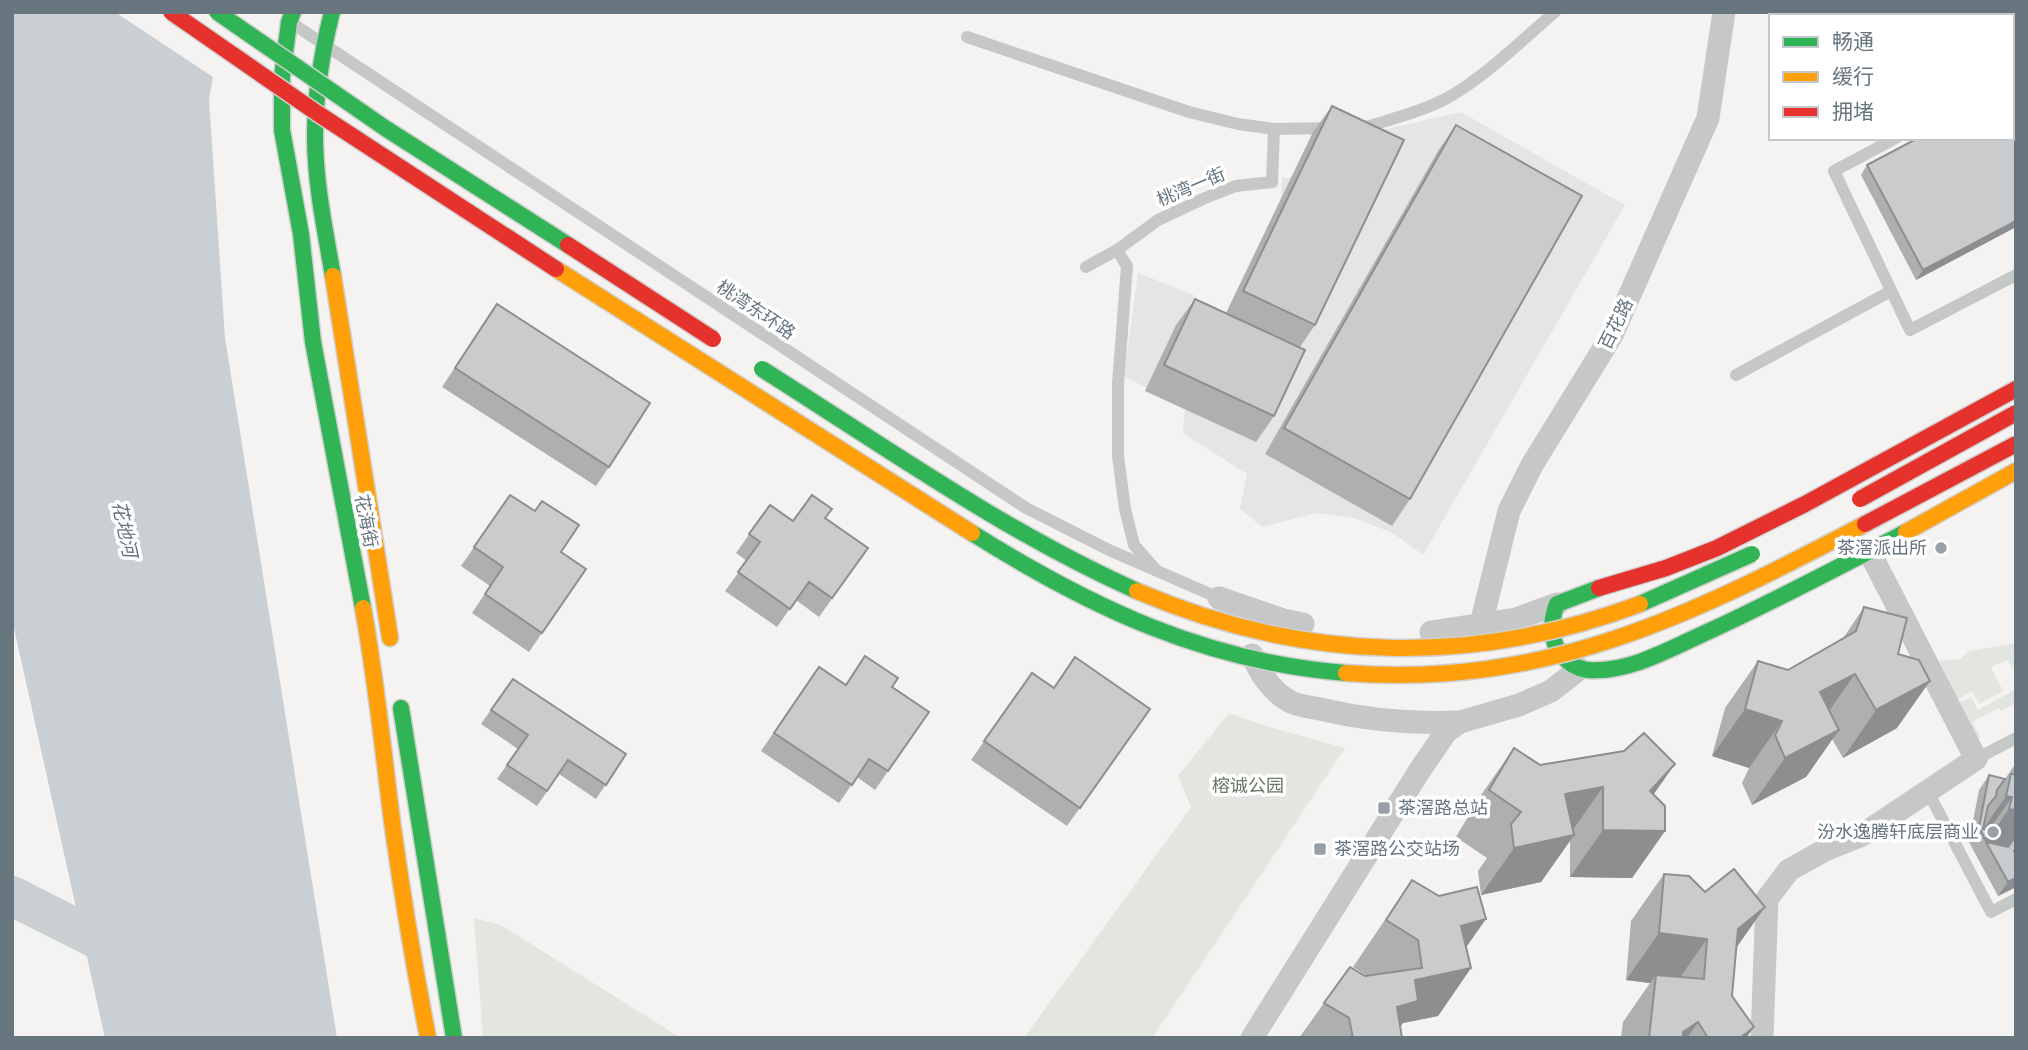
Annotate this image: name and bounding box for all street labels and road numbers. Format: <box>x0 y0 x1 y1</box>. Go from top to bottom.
street label: 桃湾一街 <box>1154 164 1229 213</box>
street label: 桃湾东环路 <box>711 277 799 346</box>
street label: 百花路 <box>1595 295 1640 354</box>
street label: 花海街 <box>348 493 381 550</box>

